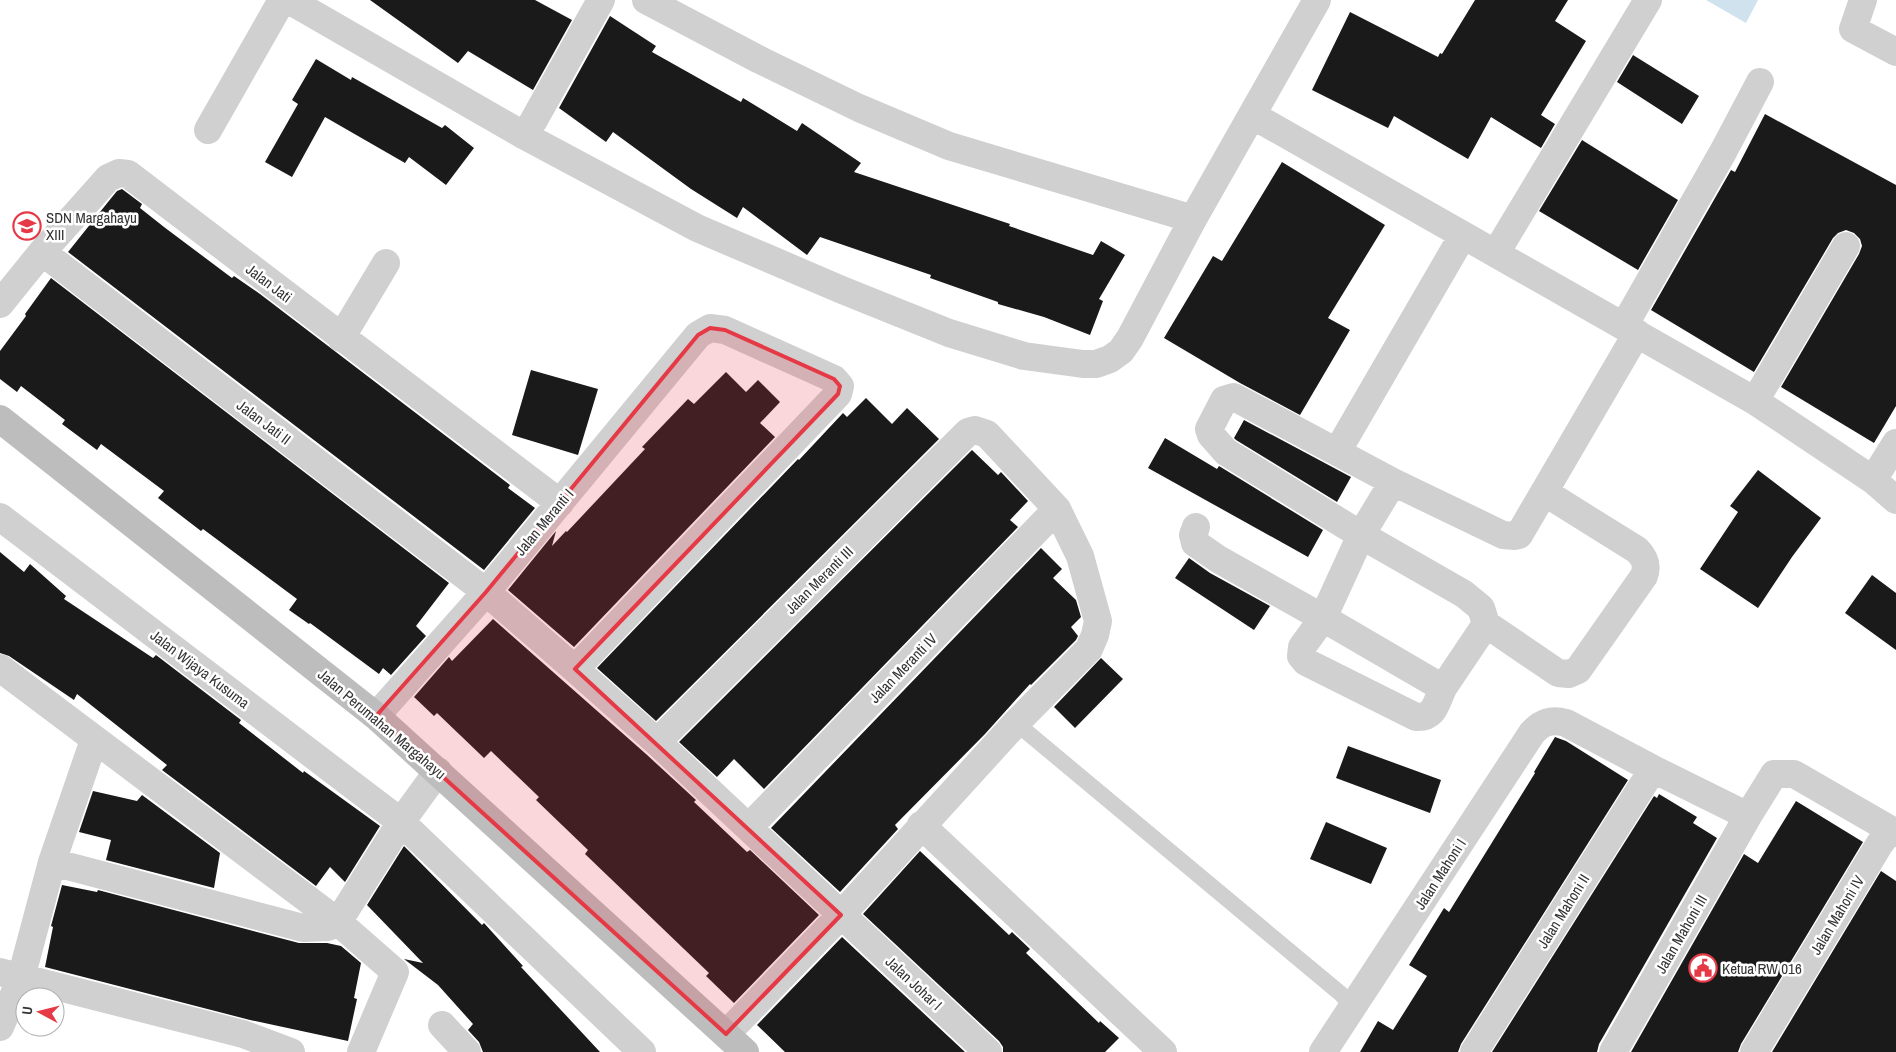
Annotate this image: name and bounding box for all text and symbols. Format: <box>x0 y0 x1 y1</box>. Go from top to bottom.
place label: SDN Margahayu XIII <box>46 207 137 245</box>
school or university icon: SDN Margahayu XIII <box>12 211 42 241</box>
street label: Jalan Jati <box>242 259 296 307</box>
street label: Jalan Jati II <box>233 395 295 449</box>
street label: Jalan Meranti I <box>510 484 578 560</box>
street label: Jalan Meranti III <box>780 541 858 619</box>
street label: Jalan Wijaya Kusuma <box>146 625 254 713</box>
street label: Jalan Meranti IV <box>864 628 942 708</box>
street label: Jalan Perumahan Margahayu <box>313 664 451 784</box>
street label: Jalan Mahoni I <box>1409 834 1471 914</box>
street label: Jalan Mahoni II <box>1532 870 1594 952</box>
street label: Jalan Mahoni IV <box>1805 871 1869 959</box>
street label: Jalan Mahoni III <box>1650 891 1712 977</box>
street label: Jalan Johar I <box>881 951 947 1015</box>
public building icon: Ketua RW 016 <box>1688 953 1718 983</box>
place label: Ketua RW 016 <box>1722 958 1802 979</box>
north arrow <box>15 987 65 1037</box>
text: U <box>18 1005 37 1016</box>

